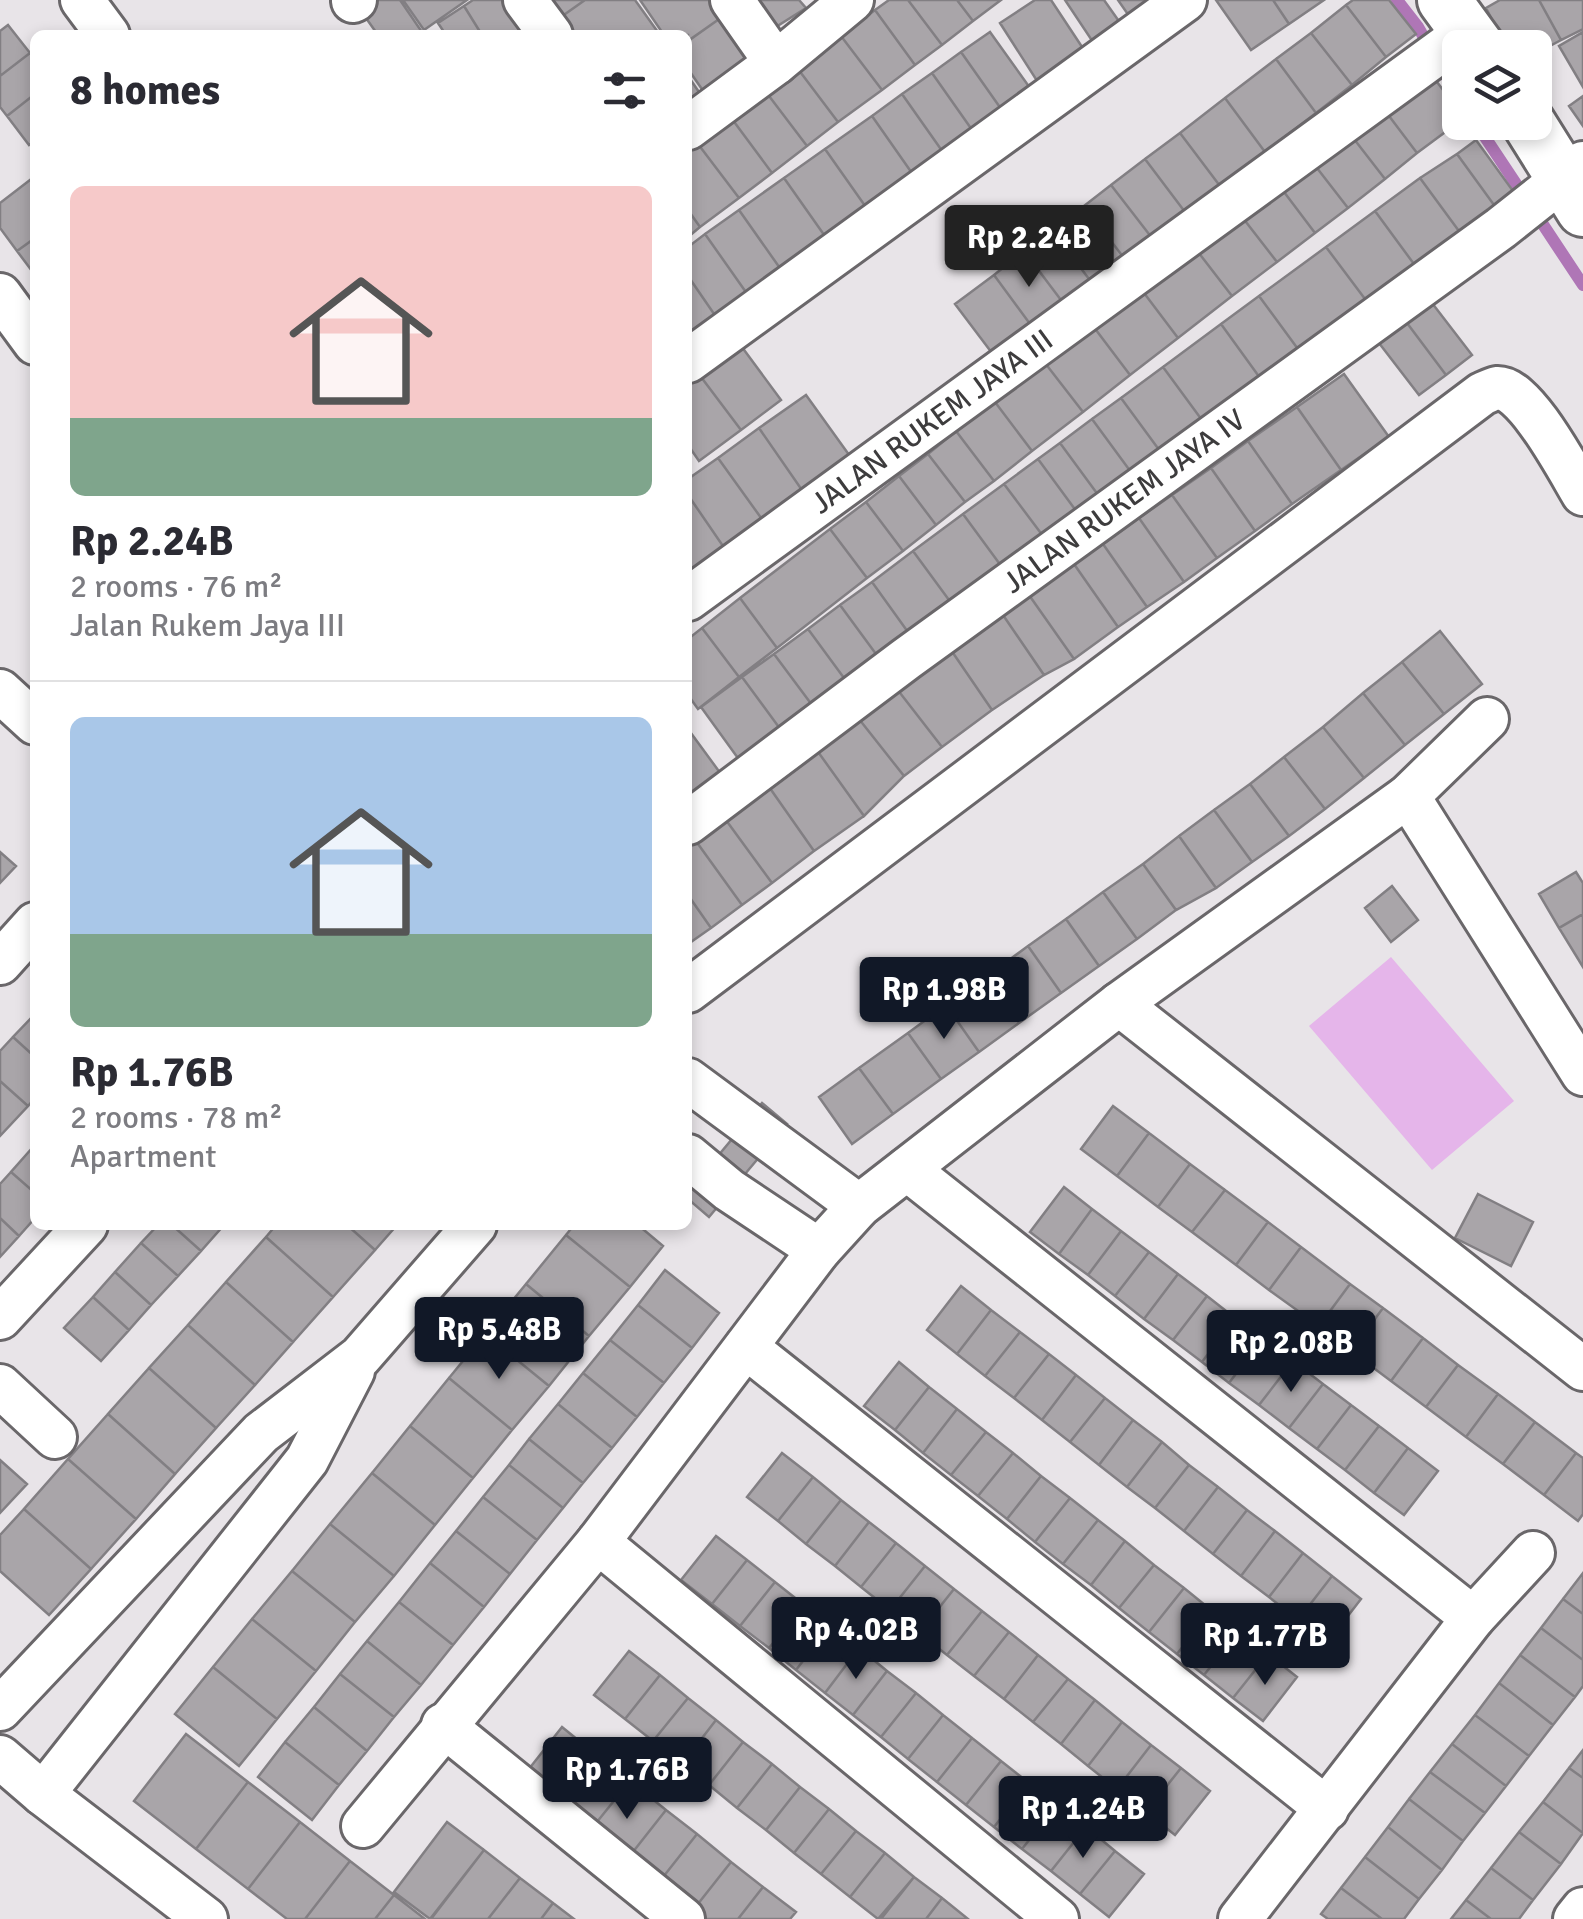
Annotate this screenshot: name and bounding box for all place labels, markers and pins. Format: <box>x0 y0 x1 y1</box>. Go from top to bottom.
pin: Rp 2.24B <box>926 205 1132 290</box>
pin: Rp 1.98B <box>841 957 1047 1042</box>
pin: Rp 5.48B <box>396 1297 602 1382</box>
pin: Rp 2.08B <box>1188 1310 1394 1395</box>
pin: Rp 4.02B <box>753 1597 959 1682</box>
pin: Rp 1.77B <box>1162 1603 1368 1688</box>
pin: Rp 1.76B <box>524 1737 730 1822</box>
pin: Rp 1.24B <box>980 1776 1186 1861</box>

